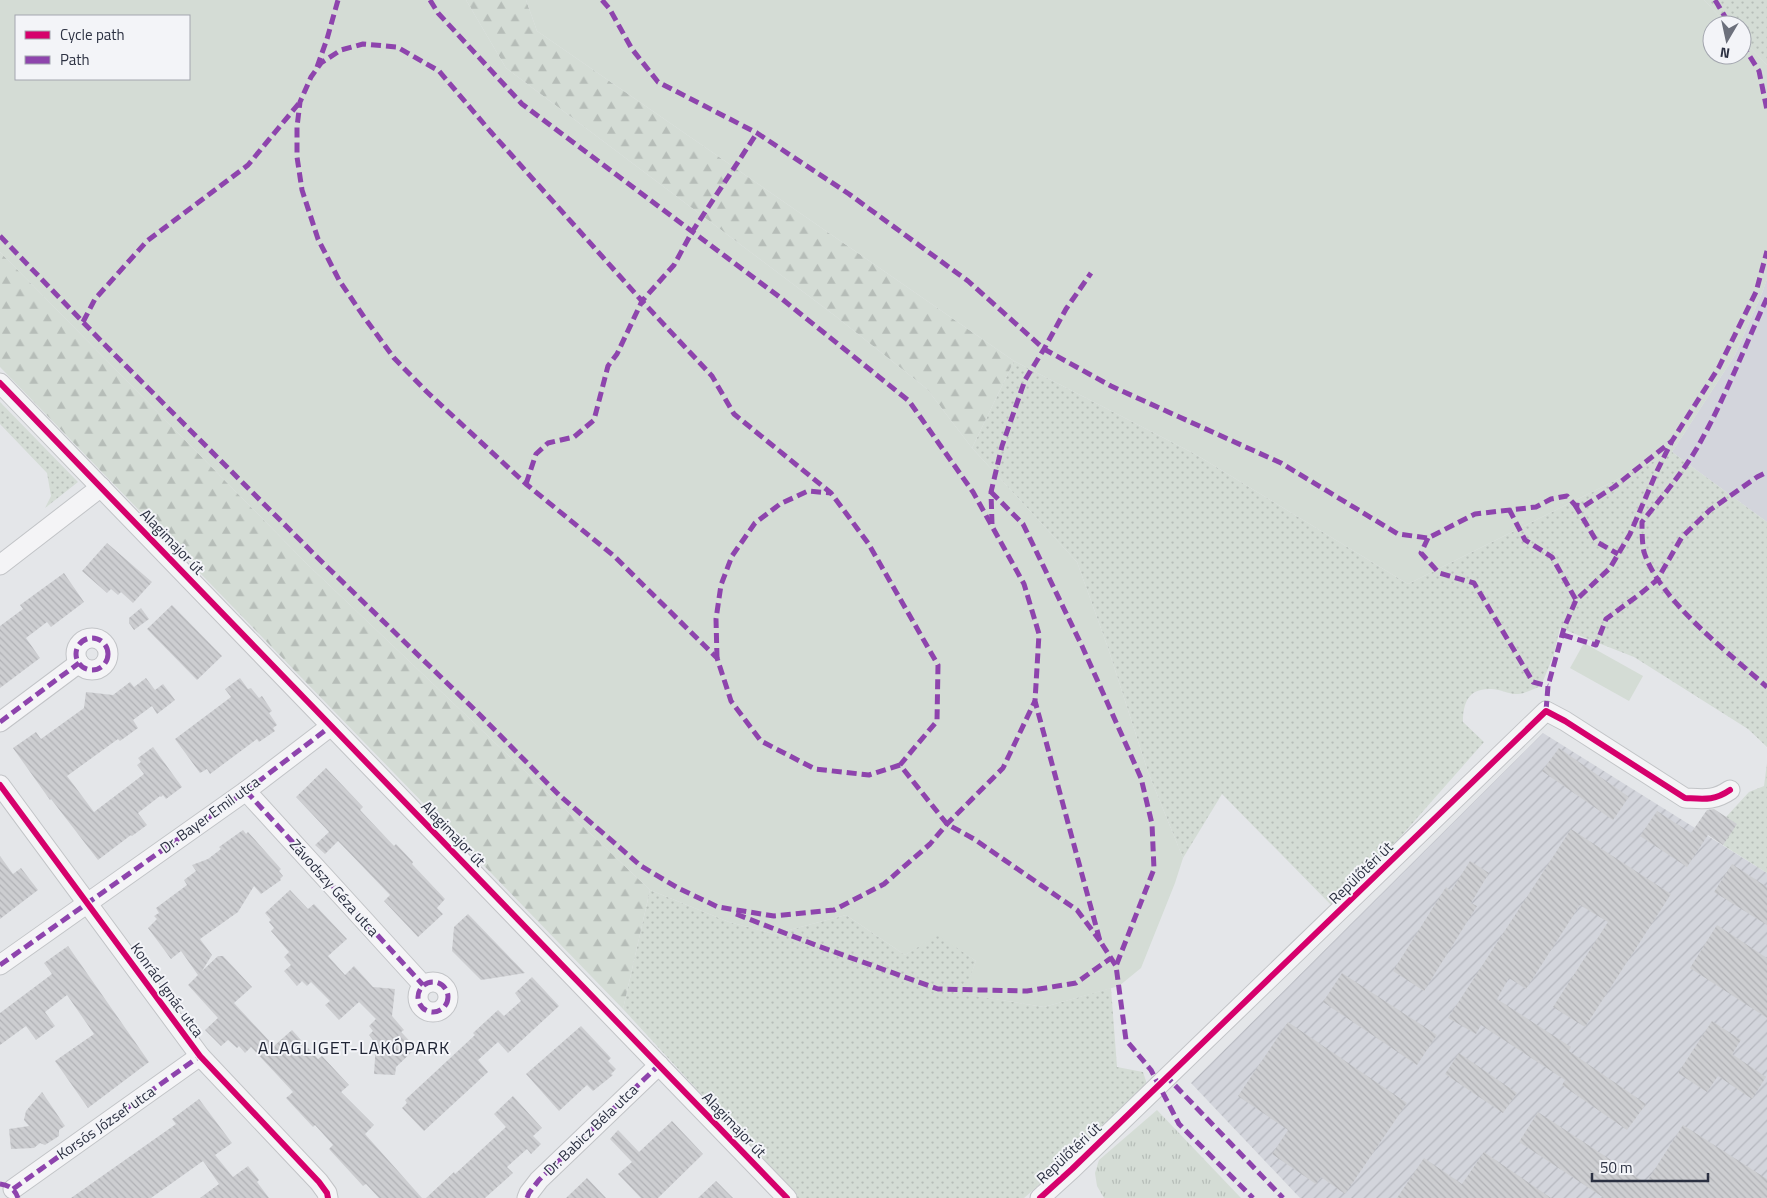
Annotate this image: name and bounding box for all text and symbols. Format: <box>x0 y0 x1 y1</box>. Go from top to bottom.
legend <box>15 15 190 80</box>
north arrow <box>1702 15 1752 65</box>
text: Cycle path <box>60 23 125 46</box>
text: N <box>1718 42 1731 64</box>
text: Path <box>60 48 90 71</box>
street label: Alagimajor út <box>135 503 210 580</box>
street label: Dr. Bayer Emil utca <box>155 770 265 859</box>
street label: Alagimajor út <box>416 795 491 872</box>
street label: Závodszy Géza utca <box>284 834 385 942</box>
street label: Repülőtéri út <box>1323 835 1399 909</box>
street label: Konrád Ignác utca <box>125 938 210 1042</box>
district label: ALAGLIGET-LAKÓPARK <box>258 1034 450 1061</box>
street label: Dr. Babicz Béla utca <box>538 1078 643 1181</box>
street label: Korsós József utca <box>52 1080 160 1165</box>
street label: Alagimajor út <box>697 1086 772 1163</box>
street label: Repülőtéri út <box>1031 1116 1107 1189</box>
scale bar <box>1592 1150 1708 1182</box>
text: 50 m <box>1600 1156 1633 1179</box>

